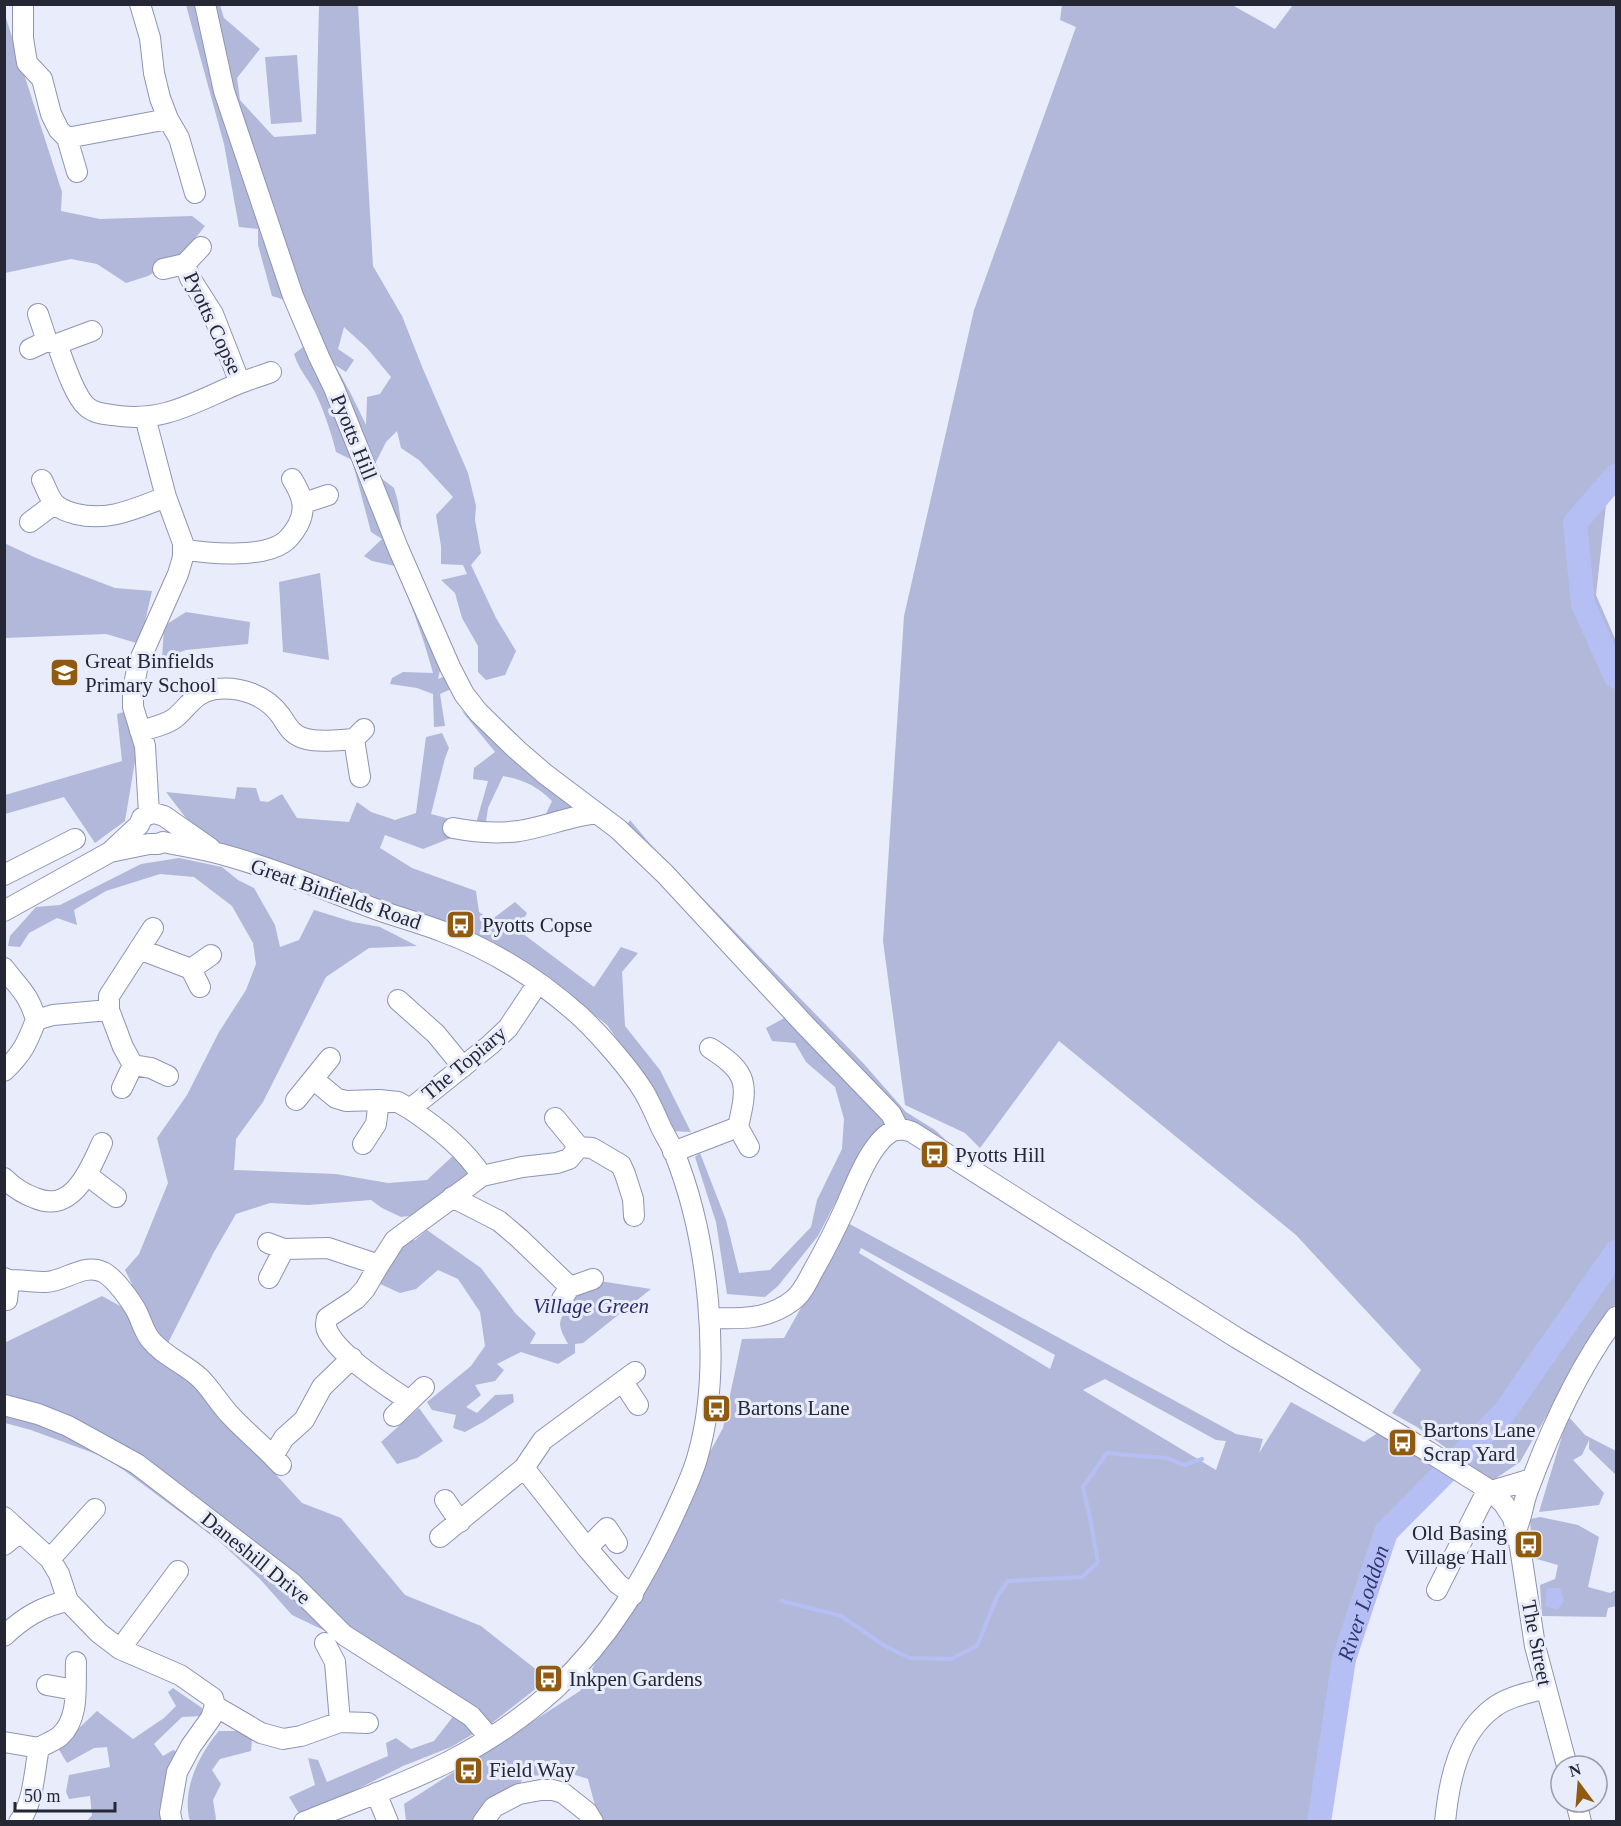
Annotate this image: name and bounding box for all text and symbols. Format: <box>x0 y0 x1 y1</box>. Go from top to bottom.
street label: Pyotts Copse <box>179 268 247 378</box>
street label: Pyotts Hill <box>326 391 382 484</box>
place label: Great Binfields Primary School <box>85 649 216 697</box>
school or university icon: Great Binfields Primary School <box>48 657 80 689</box>
street label: Great Binfields Road <box>248 854 425 935</box>
bus stop icon: Pyotts Copse <box>445 909 477 941</box>
place label: Pyotts Copse <box>482 913 592 937</box>
street label: The Topiary <box>417 1021 511 1105</box>
bus stop icon: Pyotts Hill <box>918 1139 950 1171</box>
place label: Pyotts Hill <box>955 1143 1046 1167</box>
park label: Village Green <box>533 1294 649 1318</box>
bus stop icon: Bartons Lane <box>700 1392 732 1424</box>
place label: Bartons Lane <box>737 1396 850 1420</box>
place label: Bartons Lane Scrap Yard <box>1423 1418 1536 1466</box>
bus stop icon: Bartons Lane Scrap Yard <box>1386 1426 1418 1458</box>
street label: Daneshill Drive <box>197 1507 315 1609</box>
place label: Old Basing Village Hall <box>1405 1521 1507 1569</box>
bus stop icon: Old Basing Village Hall <box>1512 1529 1544 1561</box>
water label: River Loddon <box>1332 1542 1394 1665</box>
street label: The Street <box>1517 1598 1557 1688</box>
bus stop icon: Inkpen Gardens <box>532 1663 564 1695</box>
place label: Inkpen Gardens <box>569 1667 703 1691</box>
bus stop icon: Field Way <box>452 1754 484 1786</box>
north arrow <box>1549 1754 1609 1814</box>
place label: Field Way <box>489 1758 575 1782</box>
text: N <box>1567 1760 1583 1780</box>
scale bar <box>15 1775 116 1813</box>
text: 50 m <box>24 1786 61 1806</box>

